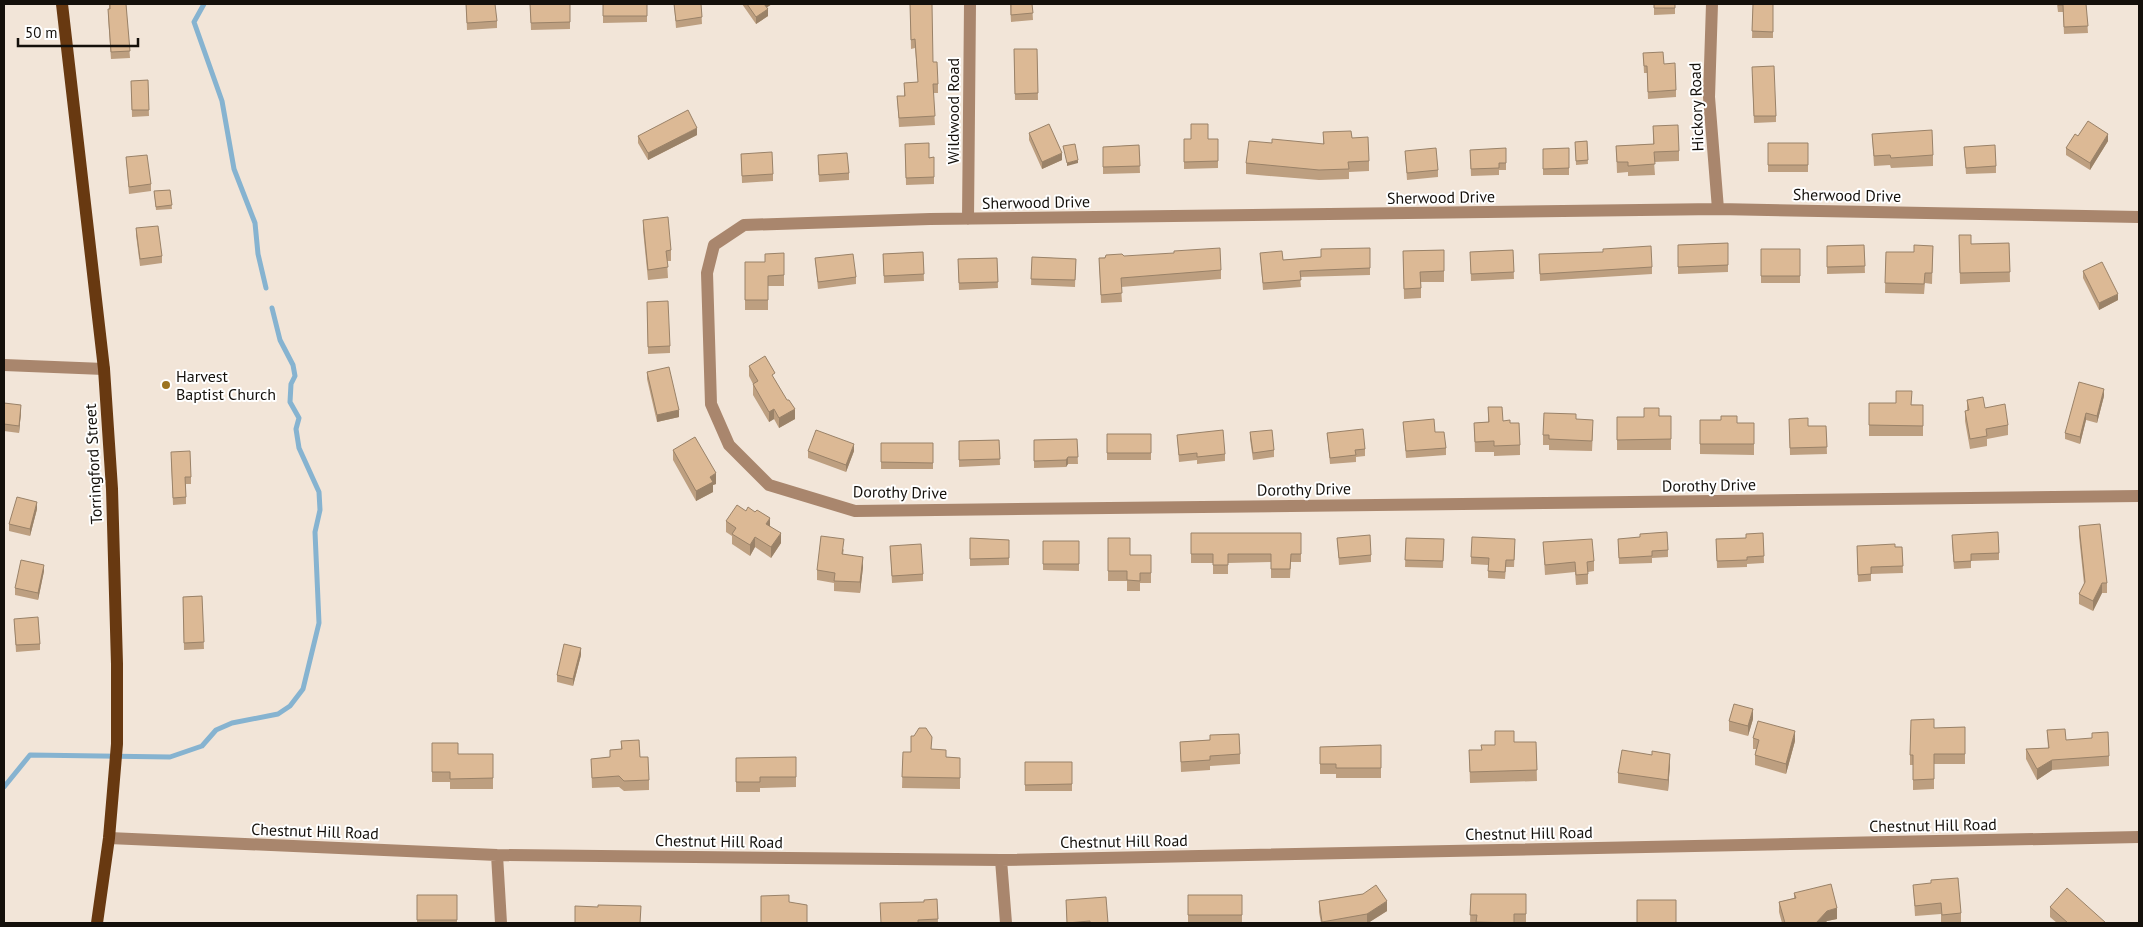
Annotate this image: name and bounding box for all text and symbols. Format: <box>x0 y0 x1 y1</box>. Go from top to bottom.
scale bar <box>18 15 138 47</box>
text: 50 m <box>25 23 58 42</box>
street label: Wildwood Road <box>943 58 963 164</box>
street label: Hickory Road <box>1684 62 1708 152</box>
street label: Sherwood Drive <box>1793 184 1901 206</box>
street label: Sherwood Drive <box>1387 186 1495 208</box>
street label: Sherwood Drive <box>982 191 1090 213</box>
place label: Harvest Baptist Church <box>176 366 276 404</box>
marker: Harvest Baptist Church <box>160 379 172 391</box>
street label: Torringford Street <box>80 403 106 525</box>
street label: Dorothy Drive <box>1662 474 1756 496</box>
street label: Dorothy Drive <box>1257 478 1351 500</box>
street label: Dorothy Drive <box>853 481 947 503</box>
street label: Chestnut Hill Road <box>1869 814 1997 836</box>
street label: Chestnut Hill Road <box>251 819 379 843</box>
street label: Chestnut Hill Road <box>1465 822 1593 844</box>
street label: Chestnut Hill Road <box>655 830 783 852</box>
street label: Chestnut Hill Road <box>1060 830 1188 852</box>

